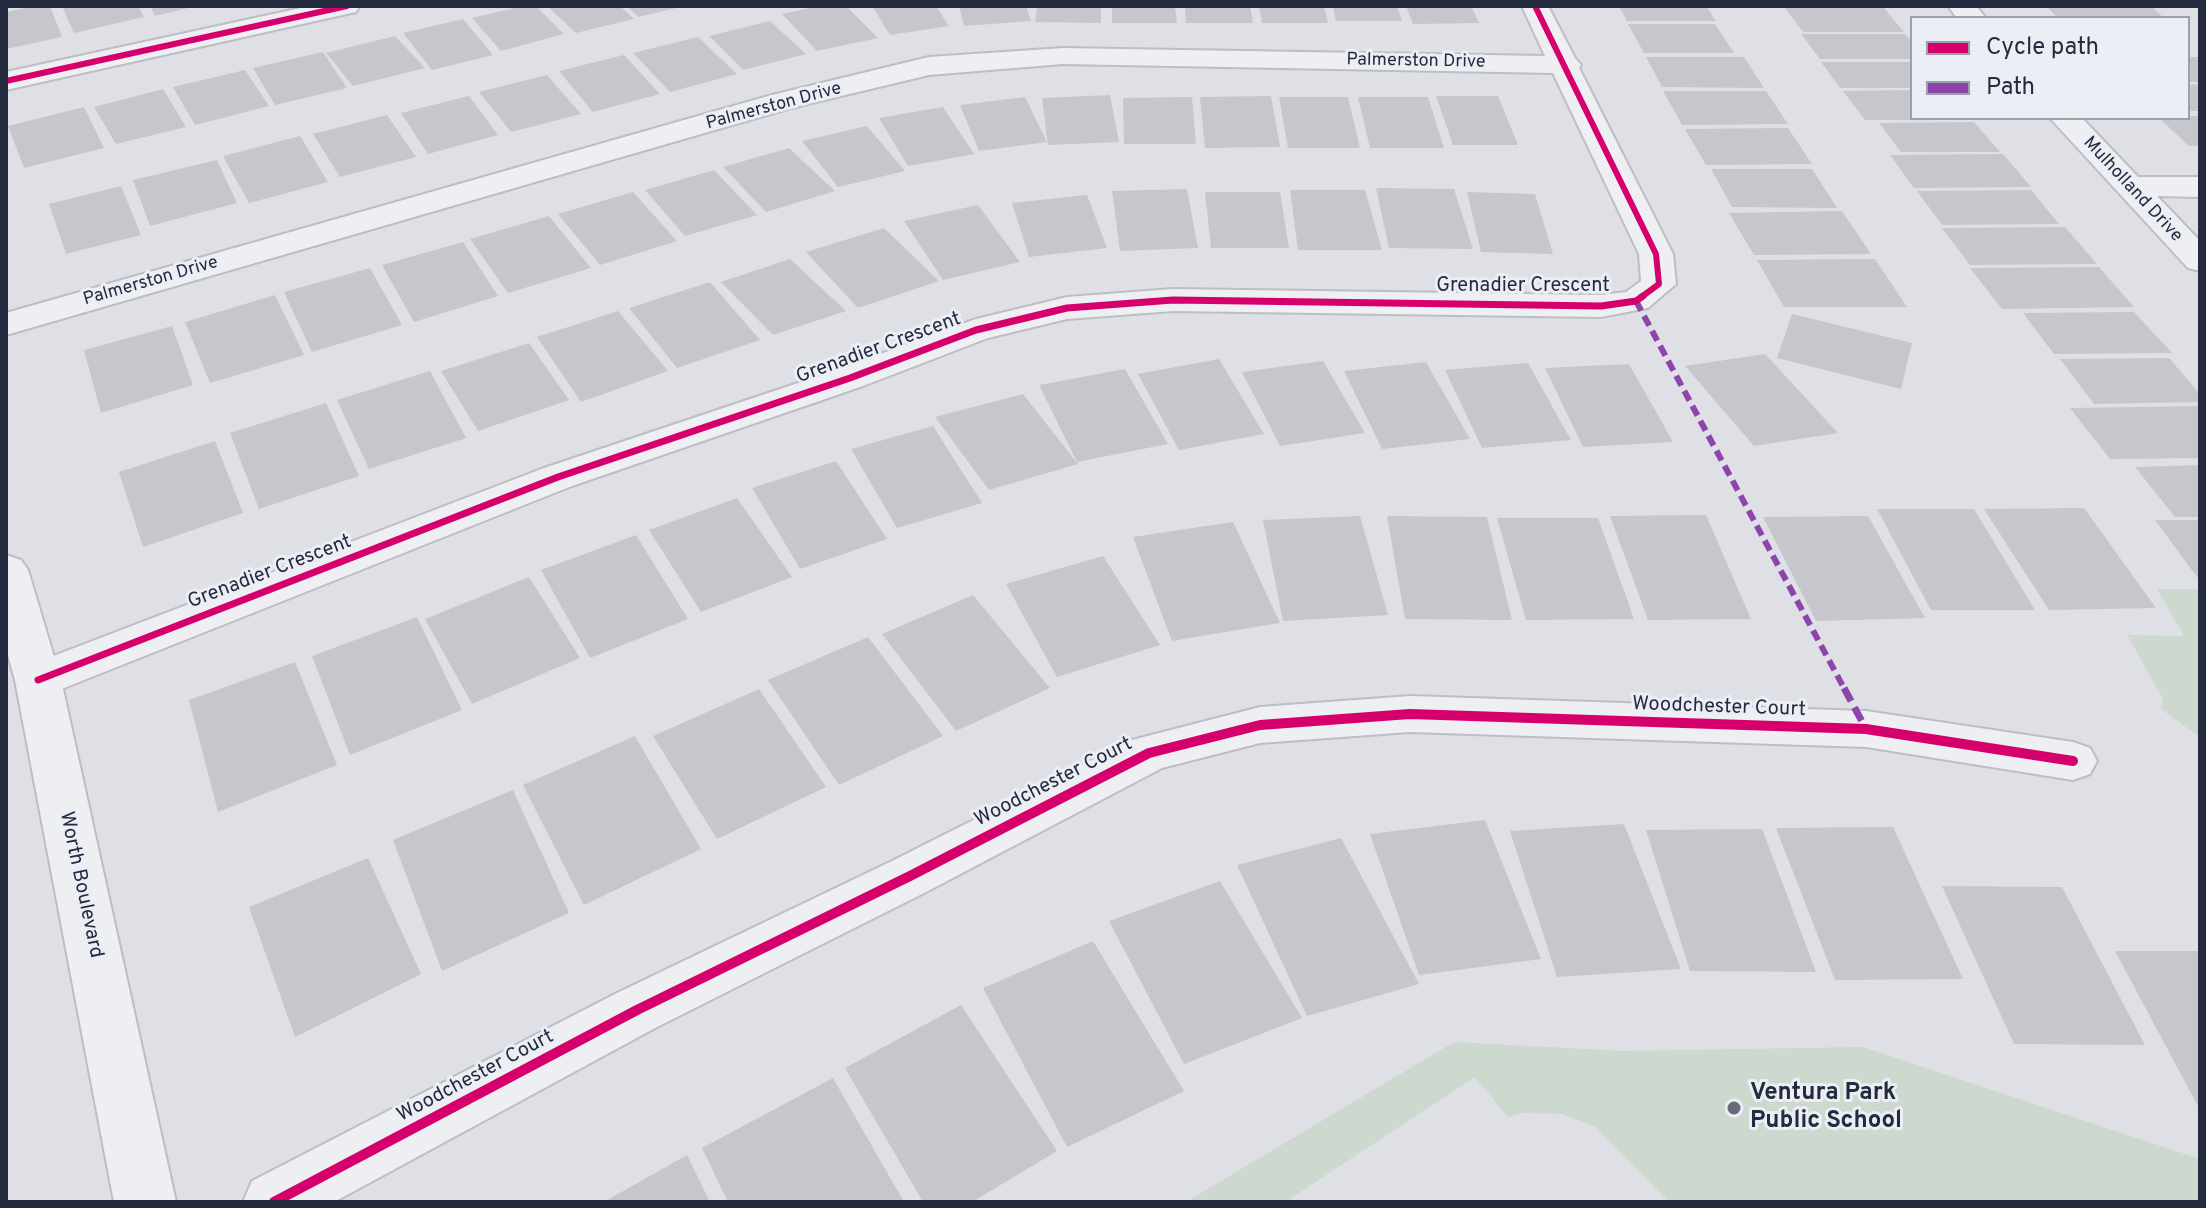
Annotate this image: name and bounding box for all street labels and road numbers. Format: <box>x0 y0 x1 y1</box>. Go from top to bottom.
street label: Palmerston Drive <box>1346 50 1486 74</box>
street label: Palmerston Drive <box>704 79 844 135</box>
street label: Mulholland Drive <box>2078 133 2186 247</box>
street label: Palmerston Drive <box>81 252 221 312</box>
street label: Grenadier Crescent <box>1436 275 1610 299</box>
street label: Grenadier Crescent <box>793 308 965 390</box>
street label: Grenadier Crescent <box>185 531 355 615</box>
street label: Woodchester Court <box>1632 693 1806 723</box>
street label: Woodchester Court <box>971 733 1137 833</box>
street label: Worth Boulevard <box>53 810 107 960</box>
street label: Woodchester Court <box>394 1026 558 1128</box>

